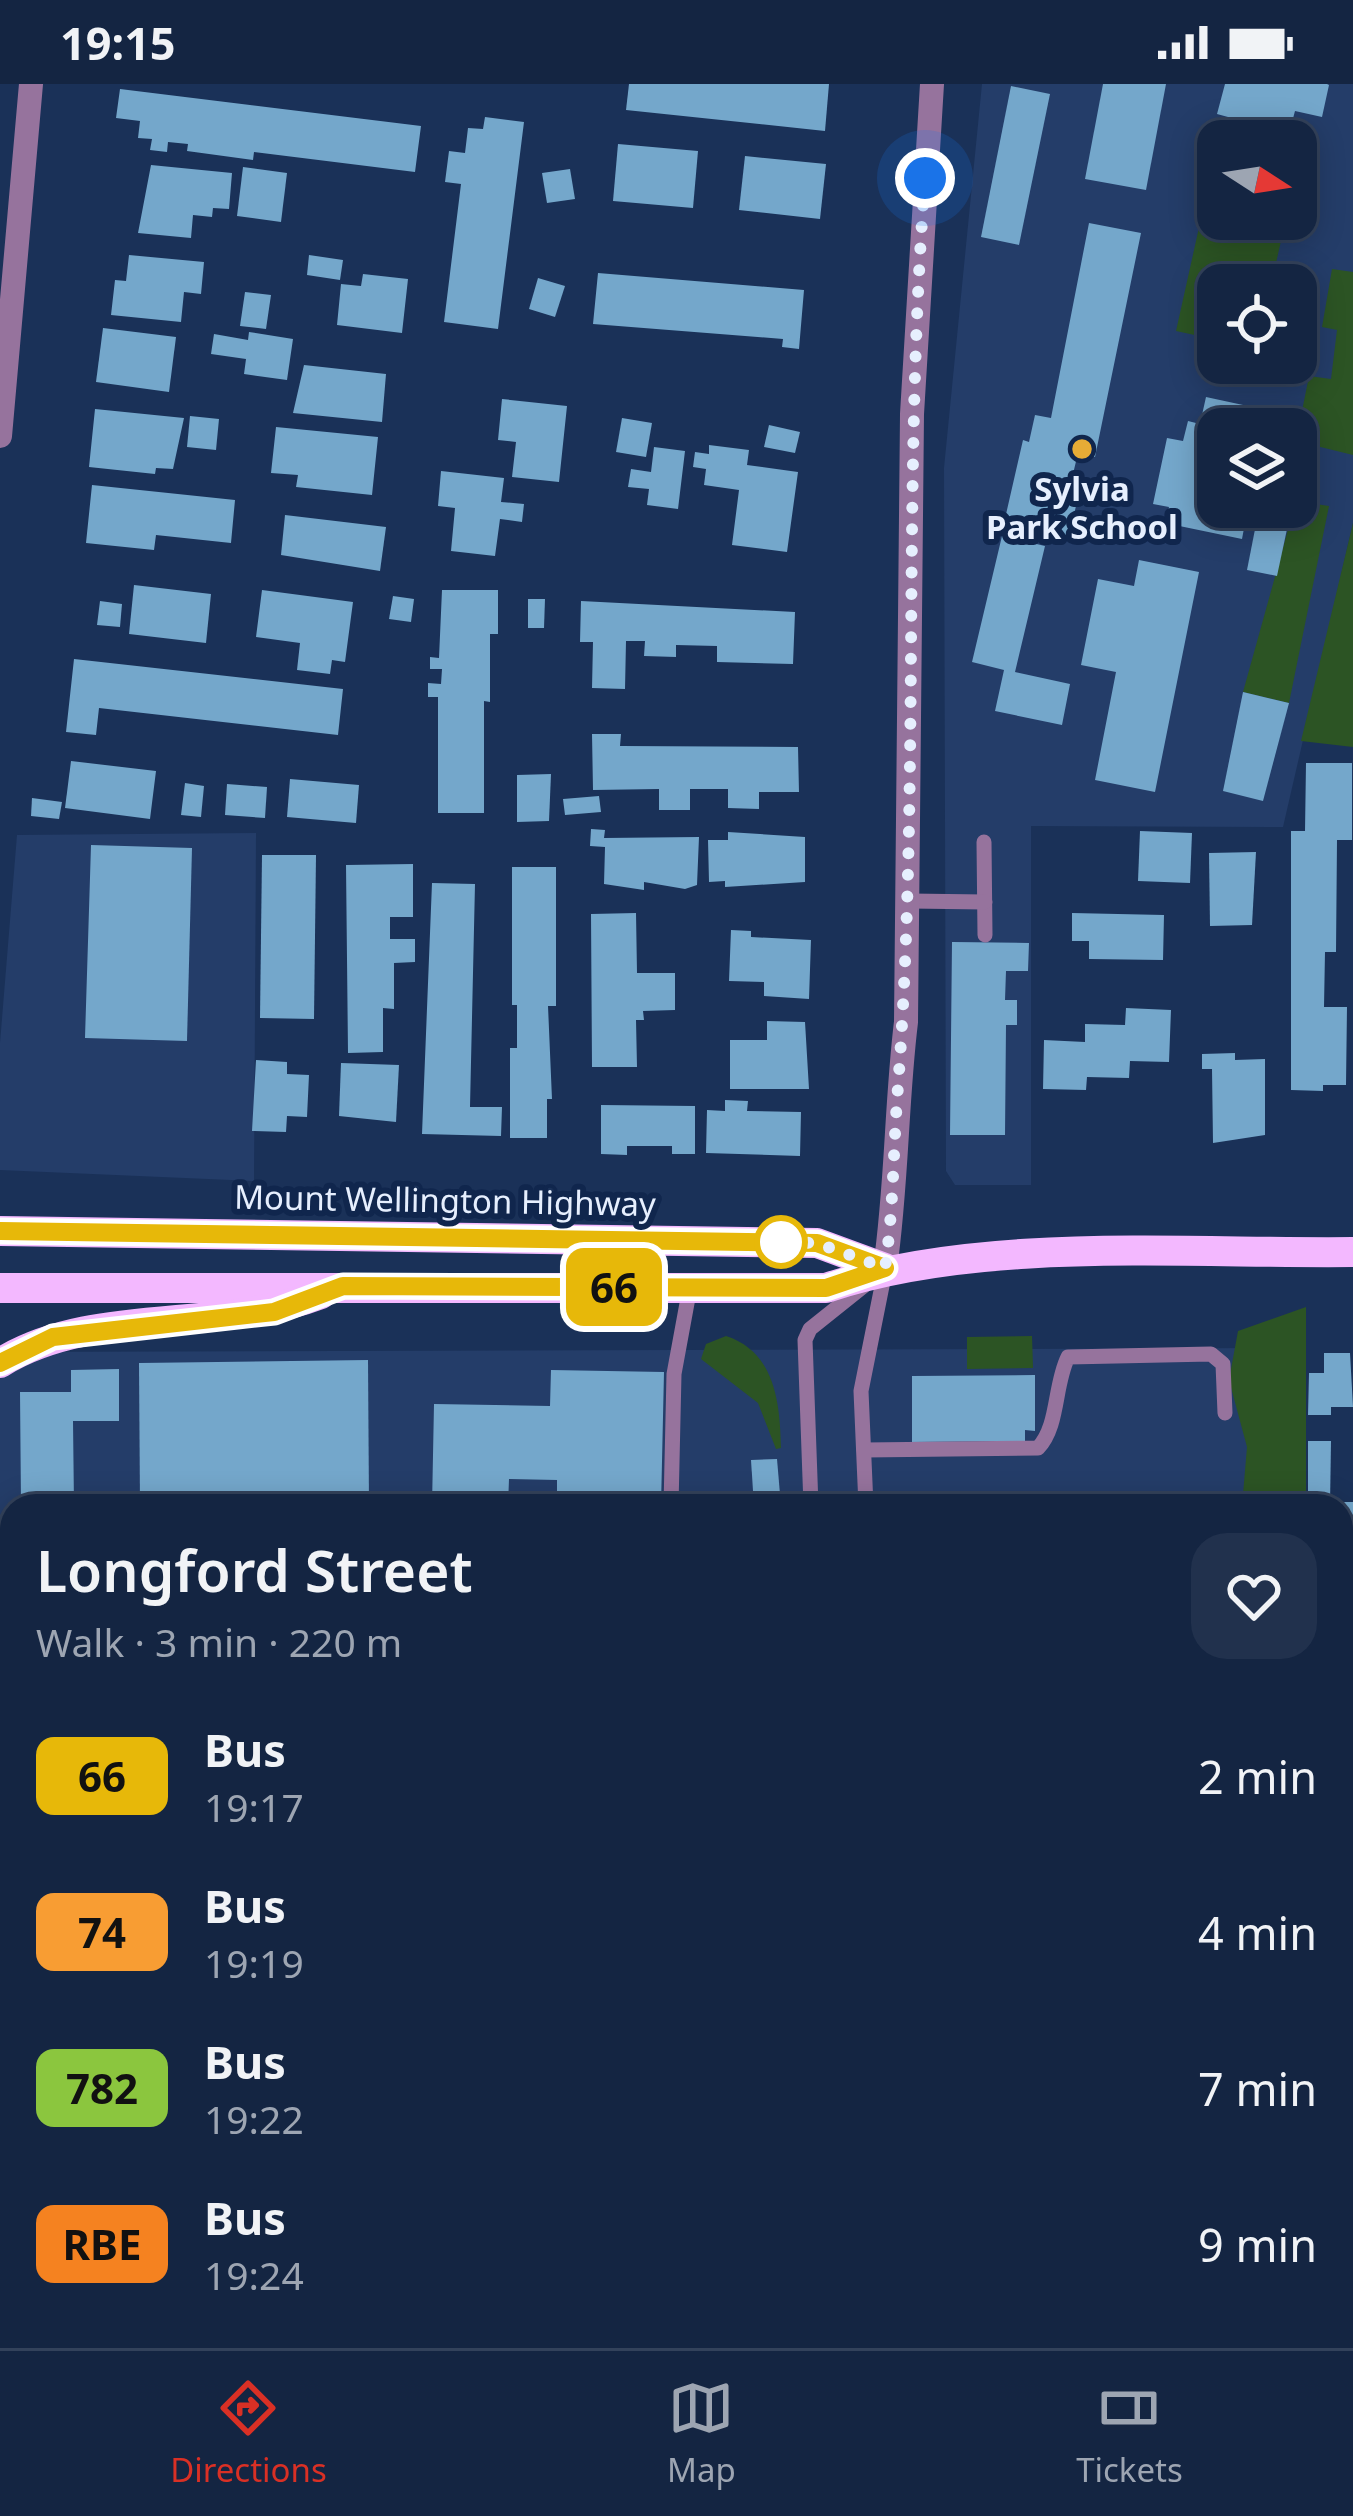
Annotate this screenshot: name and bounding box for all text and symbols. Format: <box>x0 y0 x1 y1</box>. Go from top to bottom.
text: 19:15 <box>60 12 176 73</box>
north arrow <box>1197 120 1317 240</box>
map controls <box>1197 120 1317 528</box>
your location <box>895 148 955 208</box>
button: locate <box>1197 264 1317 384</box>
button: layers <box>1197 408 1317 528</box>
marker: Sylvia Park School <box>1069 436 1095 462</box>
place label: Sylvia Park School <box>986 466 1178 549</box>
street label: Mount Wellington Highway <box>234 1174 656 1226</box>
unlabelled marker <box>756 1217 806 1267</box>
line badge: 66 <box>560 1248 668 1326</box>
text: 66 <box>590 1258 638 1315</box>
text: Longford Street <box>36 1531 473 1609</box>
button: heart <box>1191 1533 1317 1659</box>
text: Walk · 3 min · 220 m <box>36 1615 402 1668</box>
text: Bus <box>204 1719 286 1780</box>
text: 2 min <box>1198 1746 1317 1807</box>
text: 66 <box>78 1747 126 1804</box>
text: 19:17 <box>204 1780 304 1833</box>
text: Bus <box>204 1875 286 1936</box>
text: 4 min <box>1198 1902 1317 1963</box>
text: 74 <box>78 1903 126 1960</box>
text: 19:19 <box>204 1936 304 1989</box>
text: Bus <box>204 2031 286 2092</box>
text: 7 min <box>1198 2058 1317 2119</box>
text: 782 <box>66 2059 138 2116</box>
text: 19:22 <box>204 2092 304 2145</box>
text: Bus <box>204 2187 286 2248</box>
text: 9 min <box>1198 2214 1317 2275</box>
text: RBE <box>62 2215 142 2272</box>
text: 19:24 <box>204 2248 304 2301</box>
tab: Directions <box>170 2375 327 2492</box>
tab: Map <box>667 2375 736 2492</box>
tab: Tickets <box>1076 2375 1183 2492</box>

